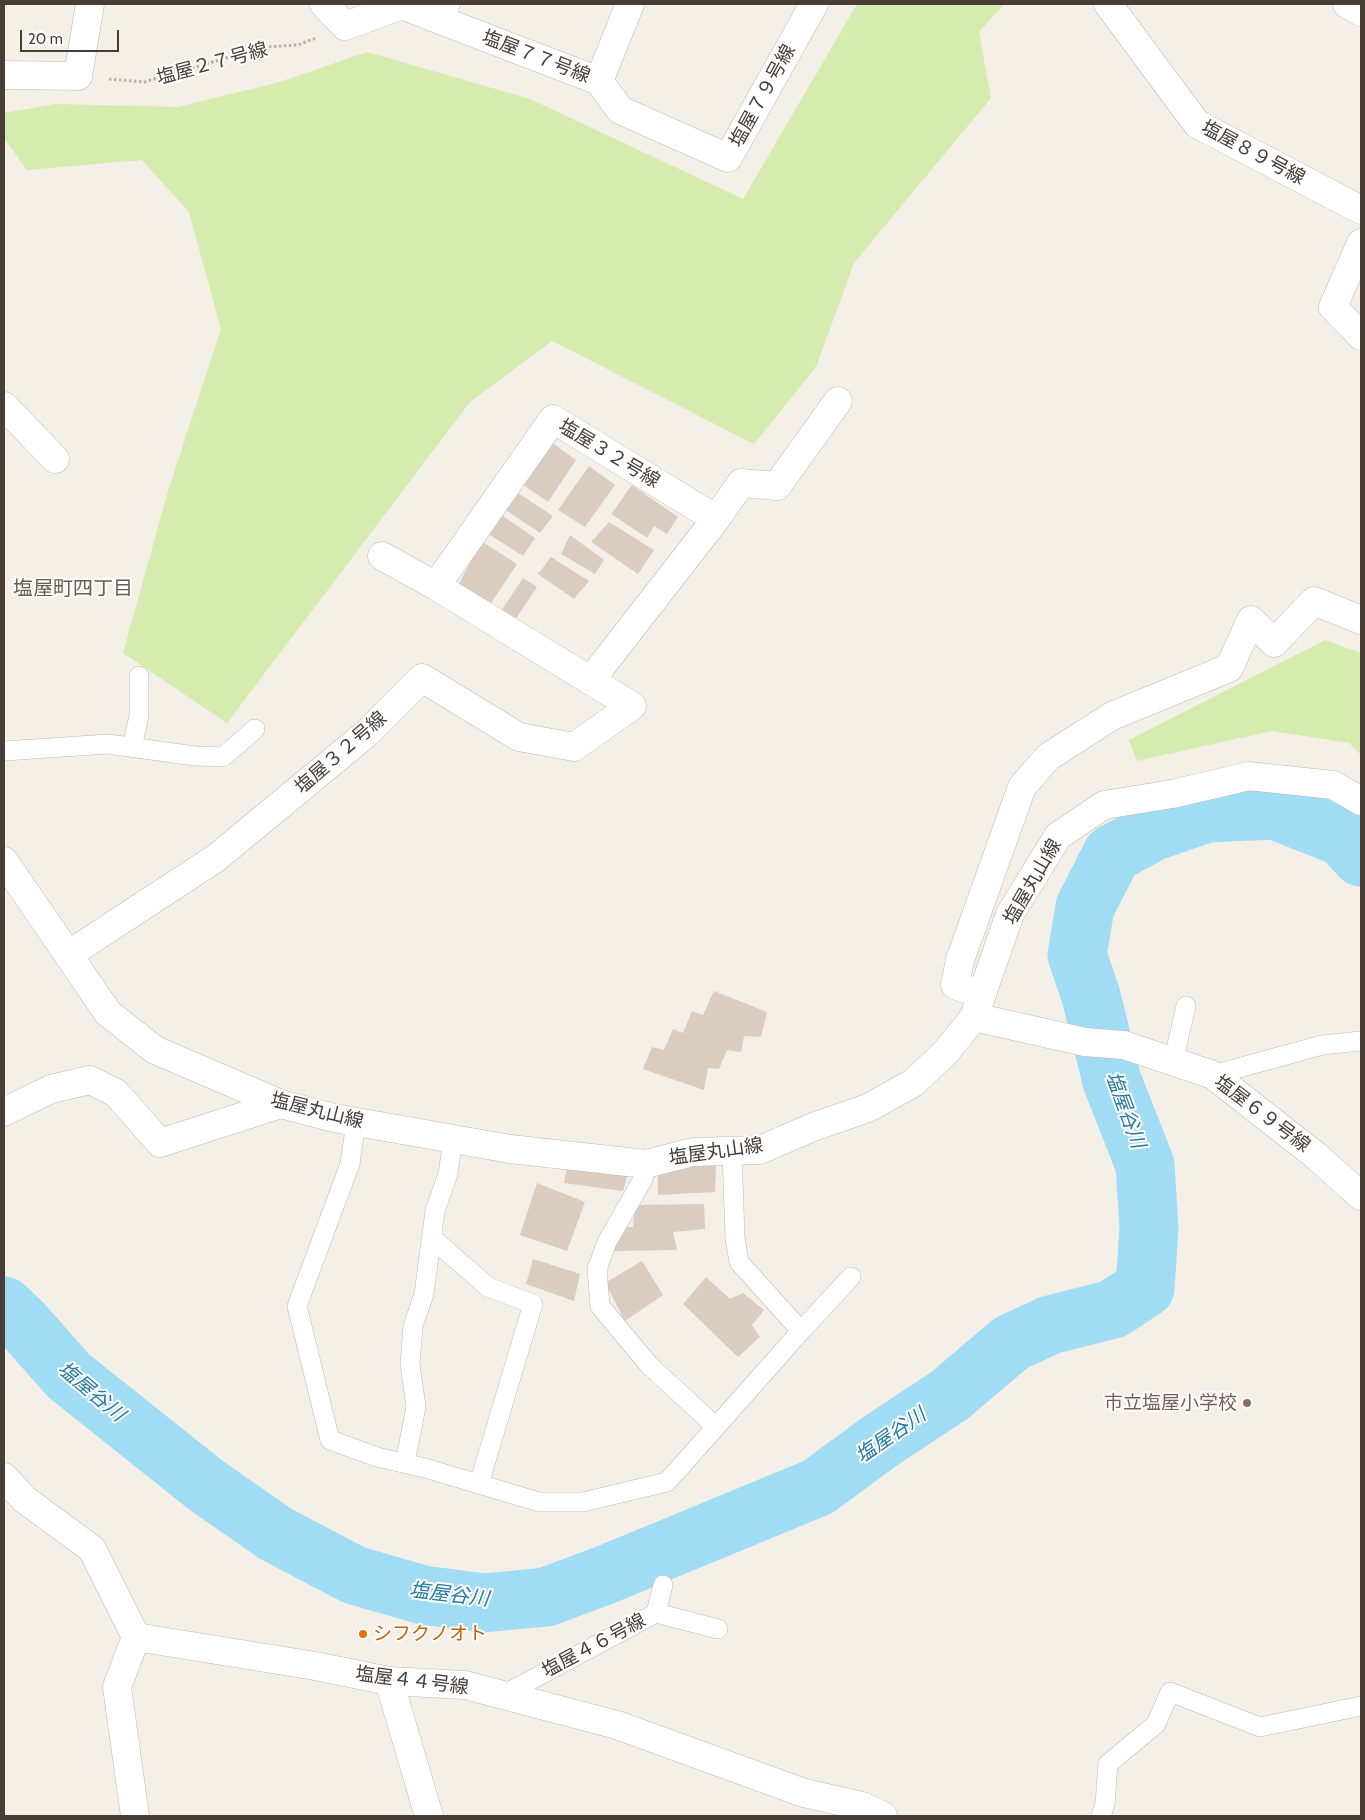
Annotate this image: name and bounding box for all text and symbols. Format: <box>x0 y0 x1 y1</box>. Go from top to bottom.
scale bar <box>22 20 121 52</box>
street label: 塩屋７７号線 <box>479 26 593 88</box>
text: 20 m <box>28 30 63 48</box>
street label: 塩屋２７号線 <box>154 38 270 90</box>
street label: 塩屋７９号線 <box>725 41 801 151</box>
street label: 塩屋８９号線 <box>1197 116 1309 190</box>
street label: 塩屋３２号線 <box>554 415 664 493</box>
district label: 塩屋町四丁目 <box>13 577 133 601</box>
street label: 塩屋３２号線 <box>291 707 391 799</box>
street label: 塩屋丸山線 <box>999 835 1067 929</box>
water label: 塩屋谷川 <box>1100 1068 1150 1152</box>
street label: 塩屋６９号線 <box>1210 1071 1314 1157</box>
street label: 塩屋丸山線 <box>268 1088 366 1134</box>
street label: 塩屋丸山線 <box>667 1134 765 1170</box>
water label: 塩屋谷川 <box>53 1357 129 1427</box>
place label: 市立塩屋小学校 <box>1104 1392 1237 1414</box>
marker: 市立塩屋小学校 <box>1241 1397 1253 1409</box>
water label: 塩屋谷川 <box>851 1403 931 1469</box>
water label: 塩屋谷川 <box>408 1578 490 1612</box>
street label: 塩屋４６号線 <box>538 1609 650 1683</box>
place label: シフクノオト <box>373 1623 487 1645</box>
marker: シフクノオト <box>357 1628 369 1640</box>
street label: 塩屋４４号線 <box>354 1663 470 1699</box>

